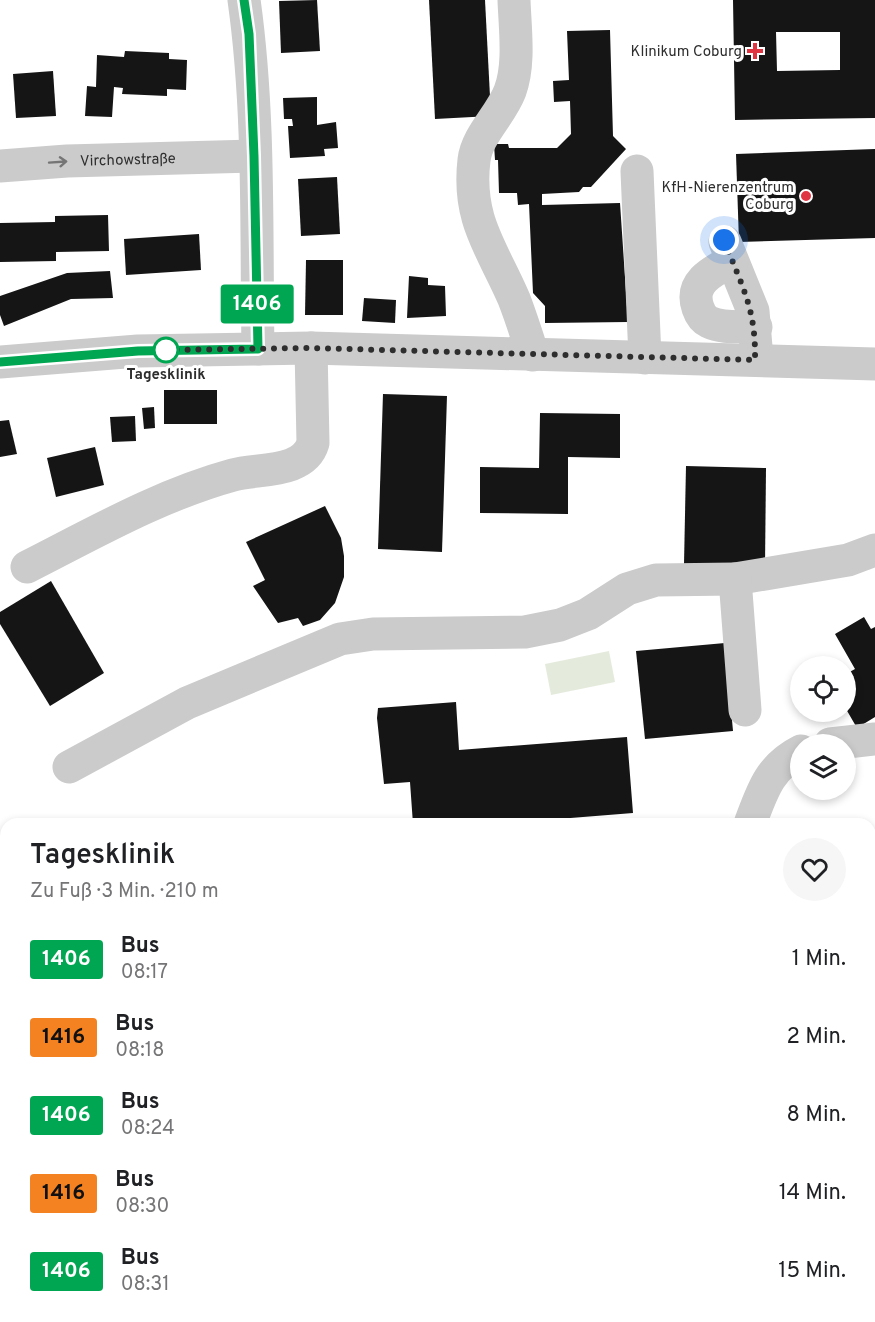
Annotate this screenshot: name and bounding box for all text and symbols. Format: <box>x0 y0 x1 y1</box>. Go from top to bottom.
marker: Klinikum Coburg <box>746 42 764 60</box>
place label: Klinikum Coburg <box>631 43 742 62</box>
street label: Virchowstraße <box>80 150 176 172</box>
one-way arrow <box>48 156 68 167</box>
place label: KfH-Nierenzentrum Coburg <box>662 179 794 215</box>
marker: KfH-Nierenzentrum Coburg <box>799 189 813 203</box>
your location <box>709 225 739 255</box>
line badge: 1406 <box>215 284 299 324</box>
text: 1406 <box>233 291 281 318</box>
marker: Tagesklinik <box>153 337 179 363</box>
place label: Tagesklinik <box>126 366 206 385</box>
map controls <box>790 656 856 800</box>
button: locate <box>790 656 856 722</box>
button: layers <box>790 734 856 800</box>
text: Tagesklinik <box>30 838 175 874</box>
button: heart <box>783 838 846 901</box>
text: Zu Fuß · 3 Min. · 210 m <box>30 879 219 905</box>
text: Bus <box>121 933 160 960</box>
text: 1406 <box>42 946 91 973</box>
text: 1 Min. <box>792 946 846 973</box>
text: 08:17 <box>121 960 168 986</box>
text: Bus <box>115 1011 154 1038</box>
text: 1416 <box>42 1024 85 1051</box>
text: 2 Min. <box>787 1024 846 1051</box>
text: 08:18 <box>115 1038 164 1064</box>
text: Bus <box>121 1089 160 1116</box>
text: 1406 <box>42 1102 91 1129</box>
text: 8 Min. <box>787 1102 846 1129</box>
text: 08:24 <box>121 1116 175 1142</box>
text: Bus <box>115 1167 154 1194</box>
text: 1416 <box>42 1180 85 1207</box>
text: 14 Min. <box>779 1180 846 1207</box>
text: 08:30 <box>115 1194 169 1220</box>
text: Bus <box>121 1245 160 1272</box>
text: 1406 <box>42 1258 91 1285</box>
text: 15 Min. <box>778 1258 846 1285</box>
text: 08:31 <box>121 1272 170 1298</box>

